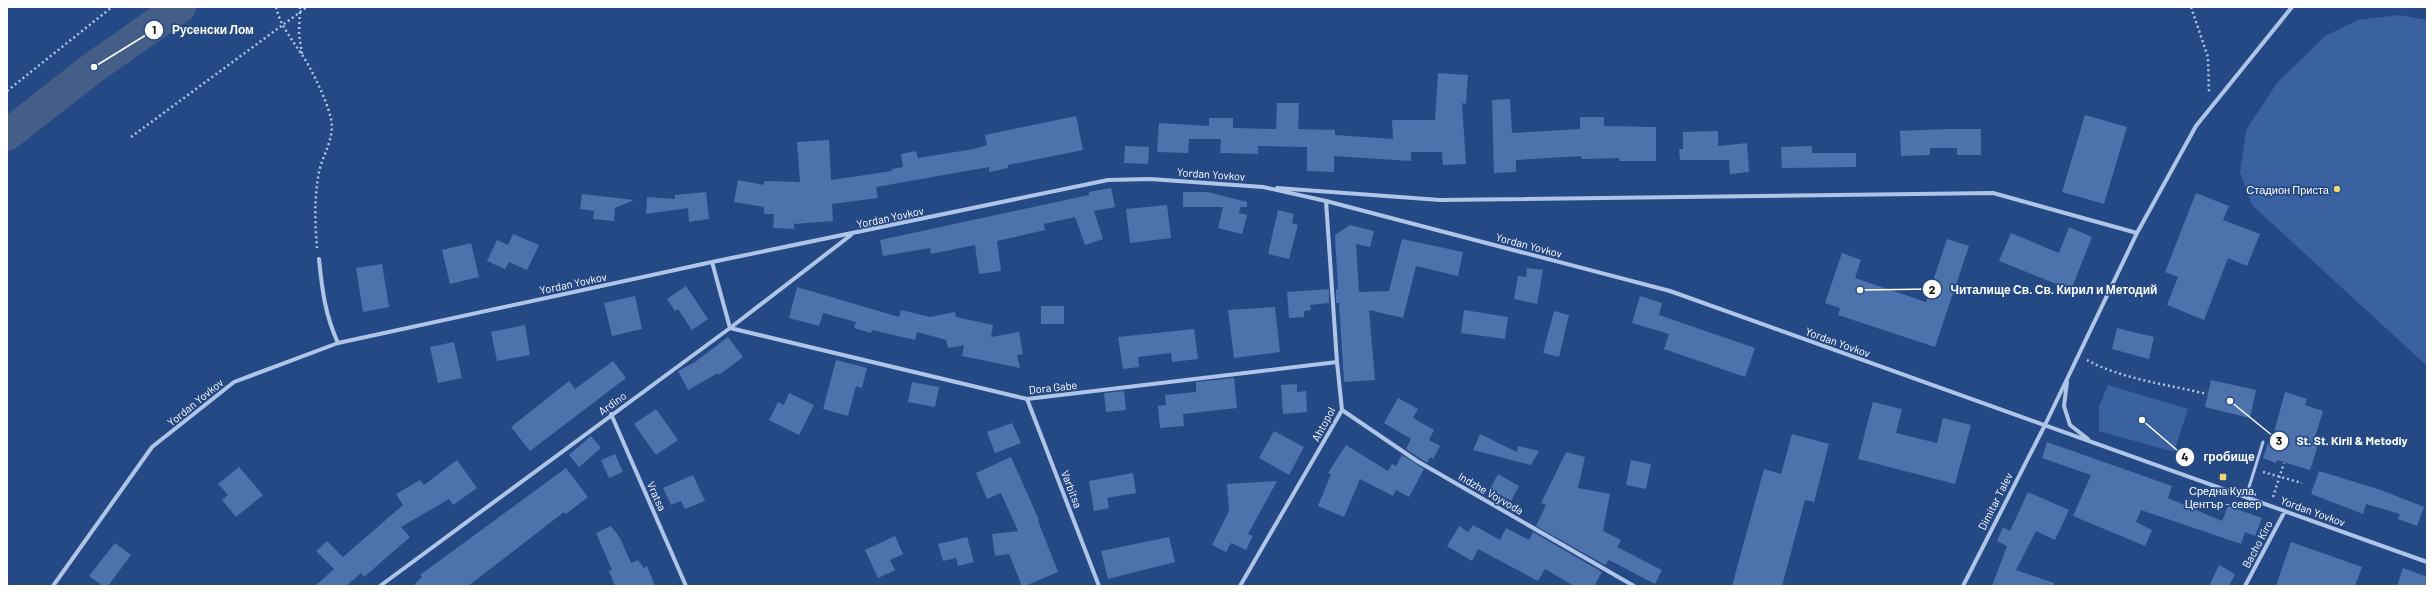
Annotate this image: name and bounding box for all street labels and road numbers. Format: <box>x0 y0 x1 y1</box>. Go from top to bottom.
street label: Yordan Yovkov <box>1177 165 1245 183</box>
street label: Yordan Yovkov <box>855 204 925 230</box>
street label: Yordan Yovkov <box>1494 230 1564 260</box>
street label: Yordan Yovkov <box>538 270 608 296</box>
street label: Yordan Yovkov <box>1804 324 1872 360</box>
street label: Yordan Yovkov <box>164 376 226 428</box>
street label: Dora Gabe <box>1028 378 1078 396</box>
street label: Ardino <box>596 389 628 417</box>
street label: Ahtopol <box>1309 405 1337 443</box>
street label: Varbitsa <box>1059 468 1085 510</box>
street label: Indzhe Voyvoda <box>1456 469 1526 517</box>
street label: Dimitar Talev <box>1975 470 2015 532</box>
street label: Vratsa <box>645 479 669 513</box>
street label: Yordan Yovkov <box>2279 493 2347 529</box>
street label: Bacho Kiro <box>2239 518 2275 570</box>

